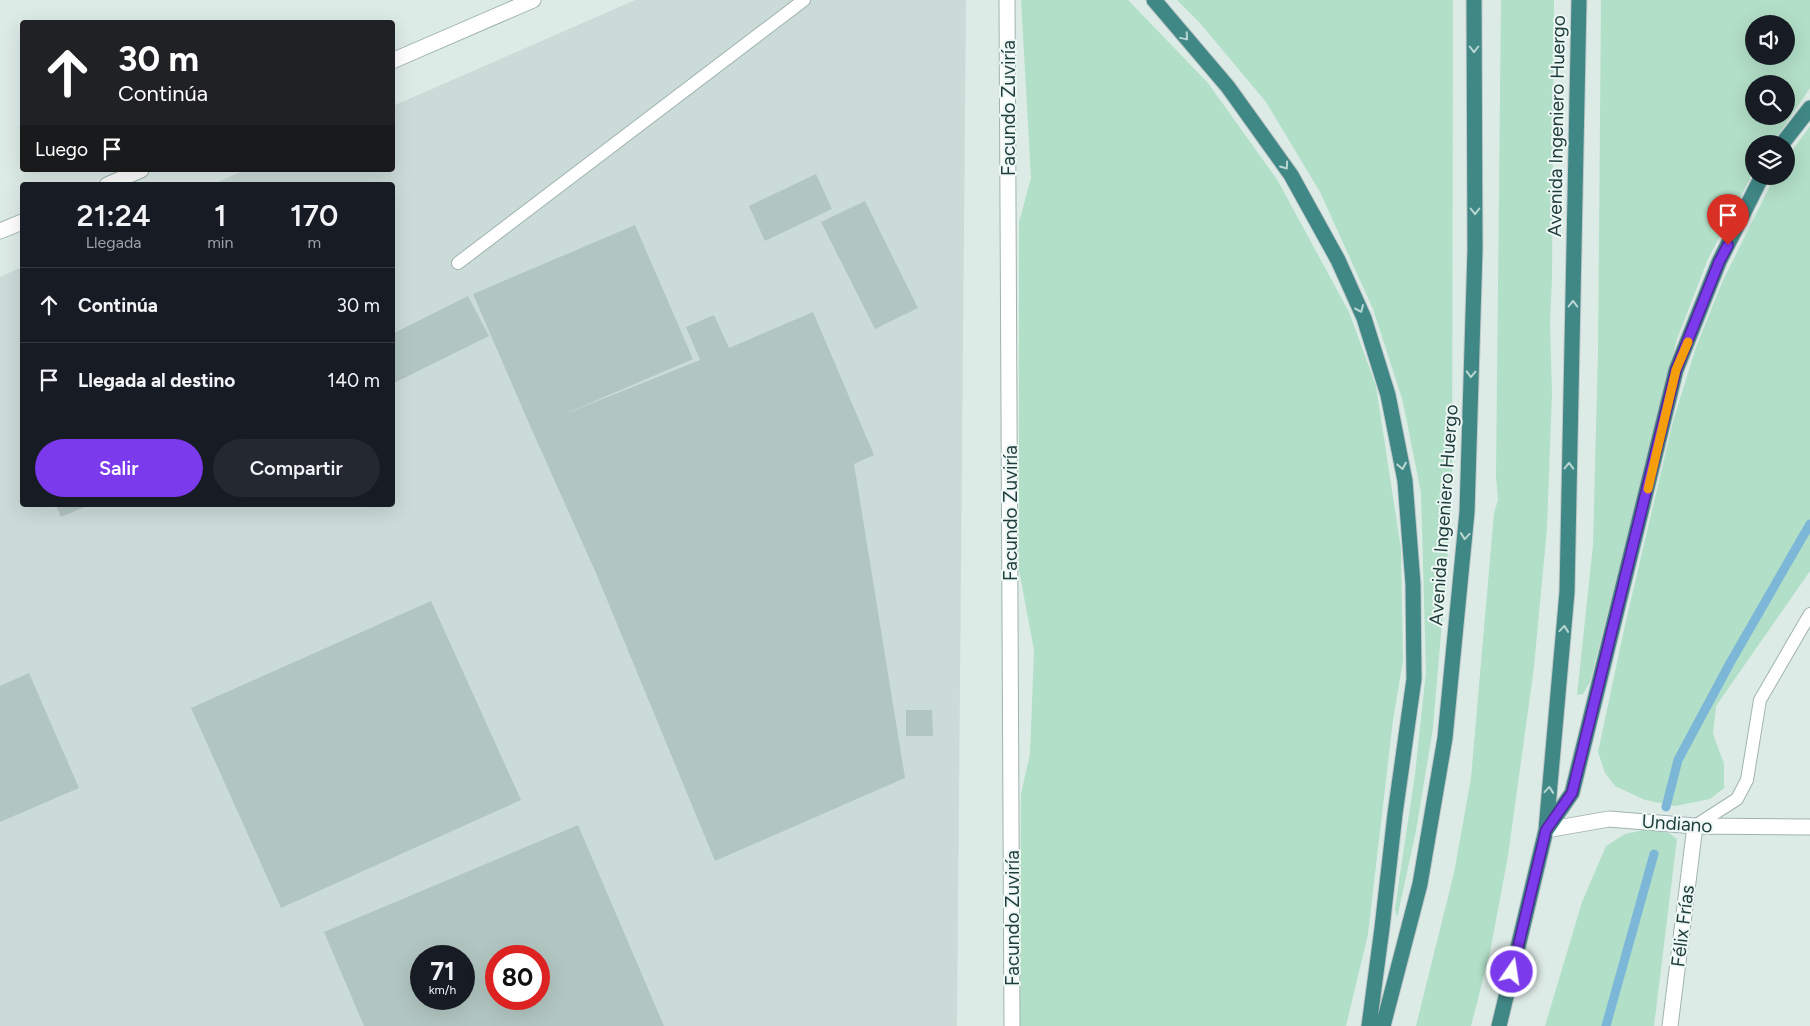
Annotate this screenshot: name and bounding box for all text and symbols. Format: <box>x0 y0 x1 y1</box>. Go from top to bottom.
street label: Avenida Ingeniero Huergo <box>1543 15 1570 237</box>
map controls <box>1745 15 1795 185</box>
button: sound <box>1745 15 1795 65</box>
one-way arrow <box>1180 32 1189 41</box>
text: 30 m <box>118 38 199 80</box>
icon: ahead <box>35 40 100 105</box>
street label: Facundo Zuviría <box>997 40 1020 176</box>
one-way arrow <box>1469 45 1479 53</box>
button: search <box>1745 75 1795 125</box>
text: Continúa <box>118 80 208 107</box>
icon: arrive <box>98 135 126 163</box>
button: layers <box>1745 135 1795 185</box>
text: Luego <box>35 138 88 161</box>
one-way arrow <box>1279 160 1288 170</box>
pin <box>1707 194 1749 245</box>
text: 21:24 <box>77 197 151 234</box>
text: 1 <box>214 197 227 234</box>
text: 170 <box>290 197 338 234</box>
icon: arrive <box>1714 201 1742 229</box>
one-way arrow <box>1470 208 1480 215</box>
text: Llegada <box>86 233 141 252</box>
text: min <box>207 233 234 252</box>
text: m <box>307 233 321 252</box>
icon: ahead <box>35 291 63 319</box>
text: Continúa <box>78 294 158 317</box>
text: 30 m <box>337 294 380 317</box>
one-way arrow <box>1568 300 1578 308</box>
one-way arrow <box>1354 304 1365 313</box>
icon: arrive <box>35 366 63 394</box>
text: Llegada al destino <box>78 369 235 392</box>
text: 140 m <box>327 369 380 392</box>
one-way arrow <box>1466 370 1476 378</box>
street label: Avenida Ingeniero Huergo <box>1424 404 1463 626</box>
button: Salir <box>35 439 203 497</box>
button: Compartir <box>213 439 380 497</box>
street label: Facundo Zuviría <box>999 445 1022 581</box>
one-way arrow <box>1396 462 1407 470</box>
one-way arrow <box>1564 462 1575 470</box>
one-way arrow <box>1460 532 1471 540</box>
one-way arrow <box>1558 624 1569 632</box>
one-way arrow <box>1544 786 1555 794</box>
street label: Undiano <box>1641 810 1713 837</box>
street label: Facundo Zuviría <box>1001 850 1024 986</box>
street label: Félix Frías <box>1666 884 1699 968</box>
speed limit sign: 80 <box>485 945 550 1010</box>
position arrow <box>1485 945 1537 997</box>
text: 71 <box>430 956 455 986</box>
text: km/h <box>429 983 456 997</box>

